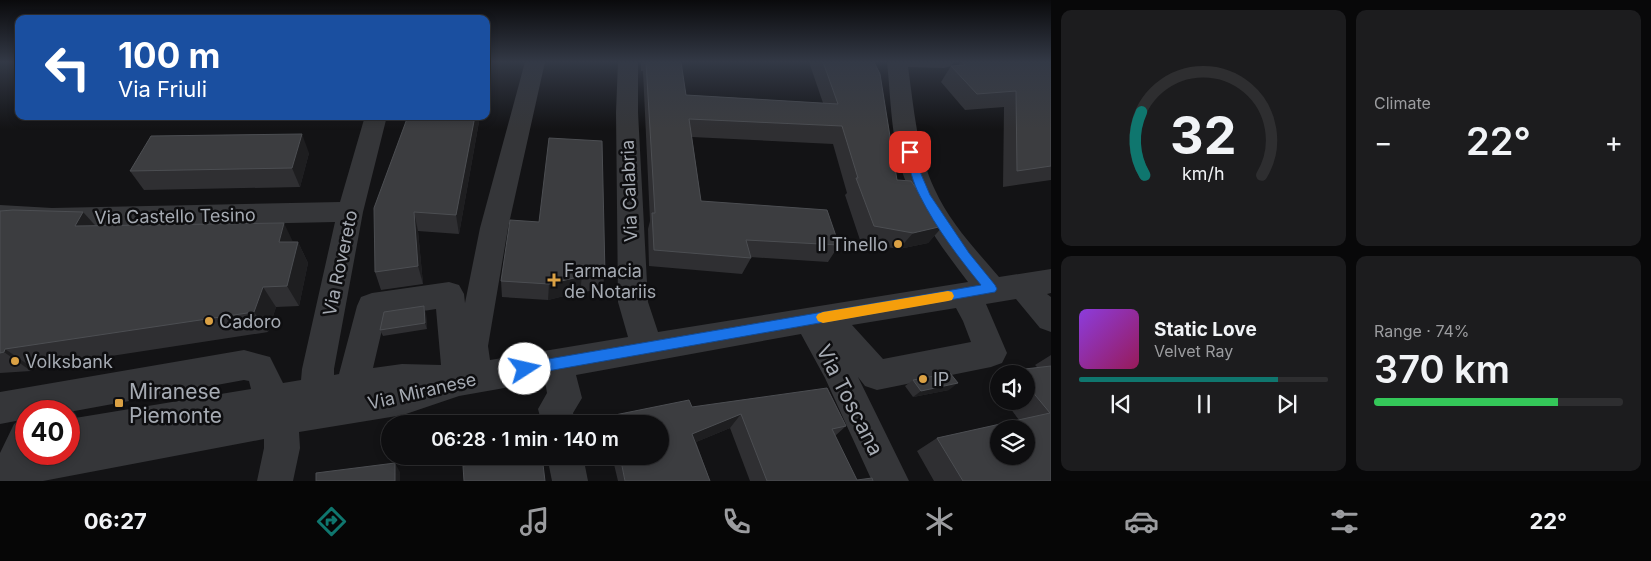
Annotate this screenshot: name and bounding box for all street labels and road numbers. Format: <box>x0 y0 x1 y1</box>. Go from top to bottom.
street label: Via Calabria <box>617 140 641 242</box>
street label: Via Castello Tesino <box>94 204 256 228</box>
street label: Via Rovereto <box>319 208 361 318</box>
street label: Via Toscana <box>811 340 889 460</box>
street label: Via Miranese <box>366 368 478 414</box>

